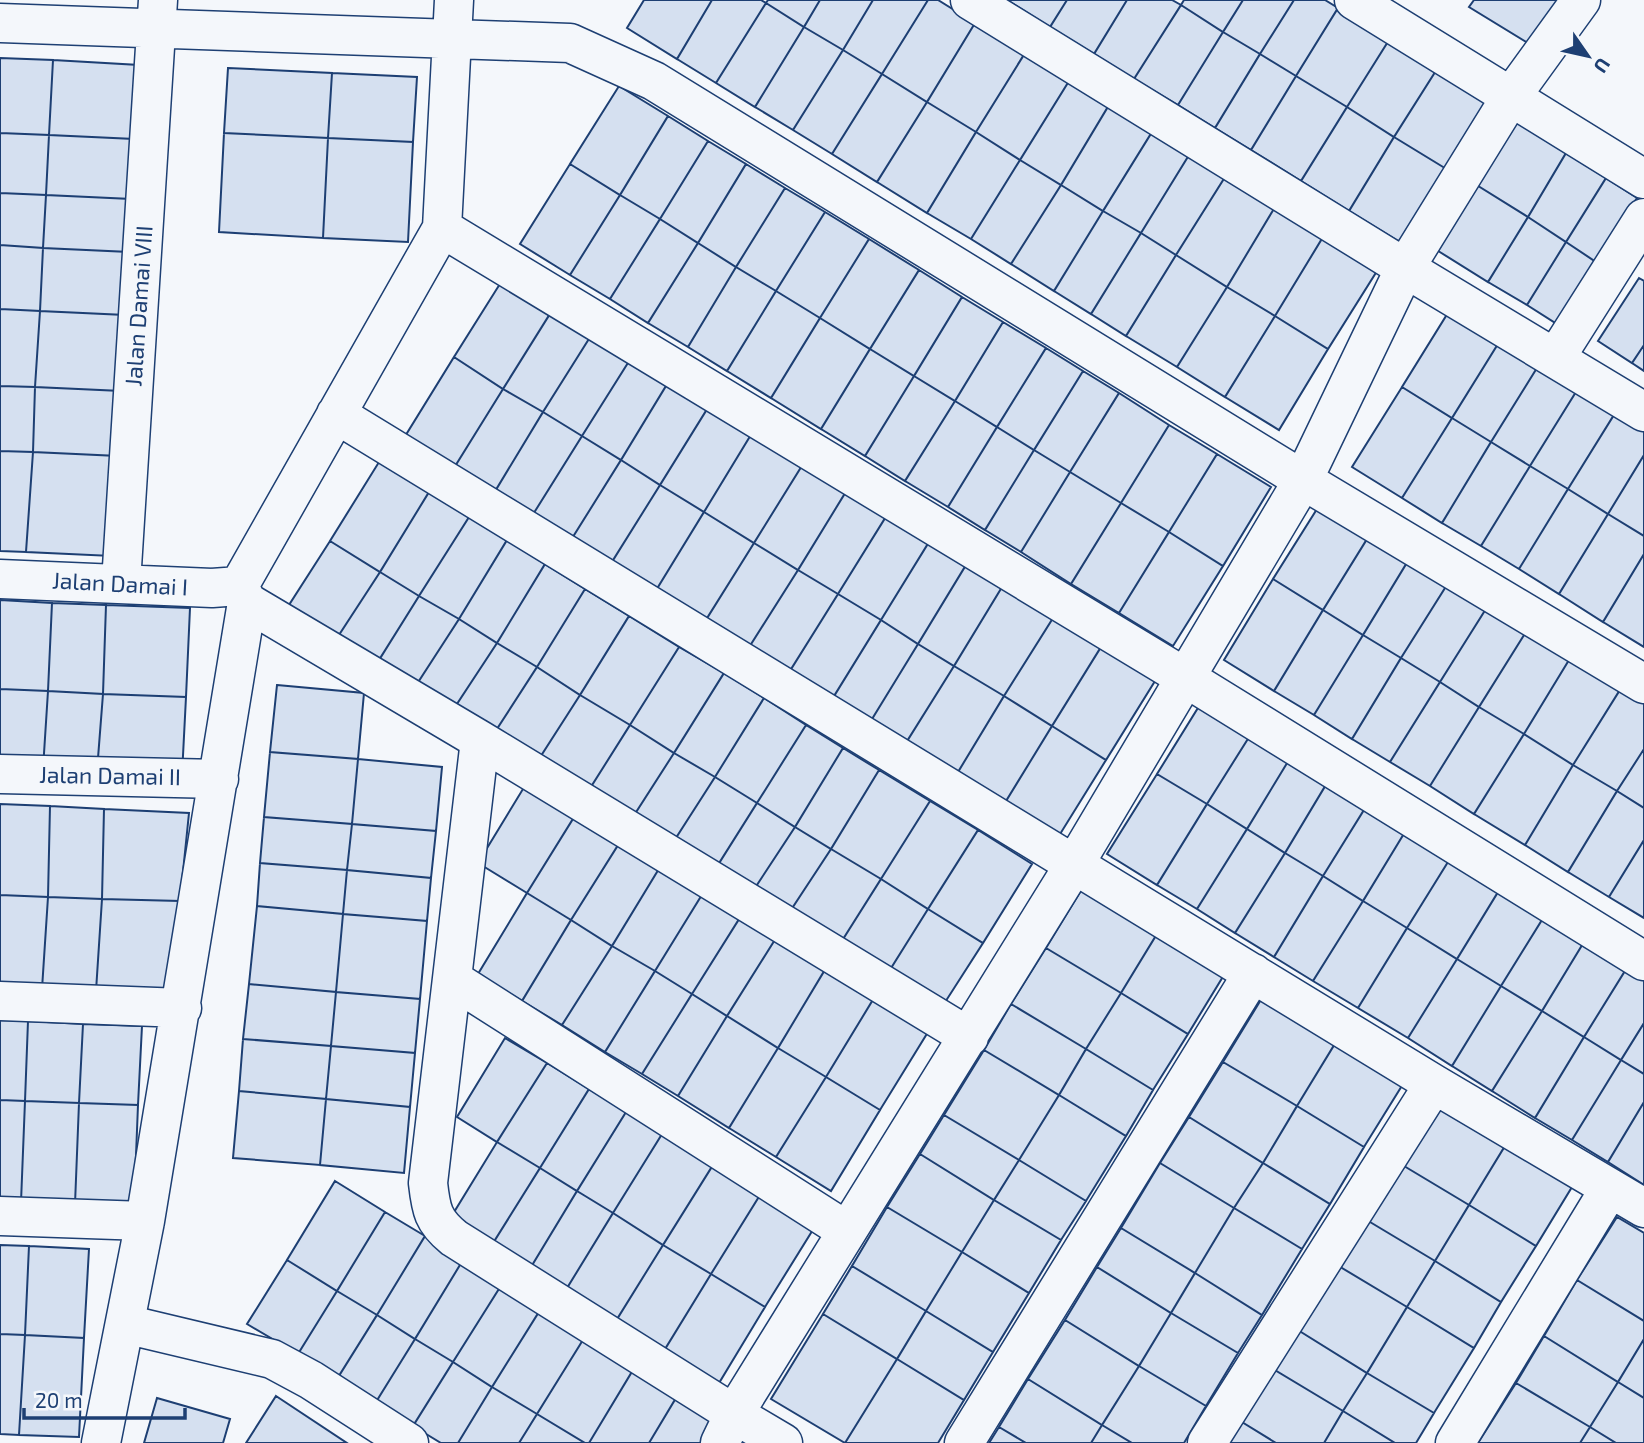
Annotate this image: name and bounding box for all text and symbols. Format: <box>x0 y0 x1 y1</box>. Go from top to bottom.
north arrow <box>1553 21 1623 91</box>
text: U <box>1589 54 1616 78</box>
street label: Jalan Damai VIII <box>118 224 158 387</box>
street label: Jalan Damai I <box>51 565 189 601</box>
street label: Jalan Damai II <box>39 760 181 790</box>
scale bar <box>24 1376 186 1420</box>
text: 20 m <box>35 1387 83 1412</box>

